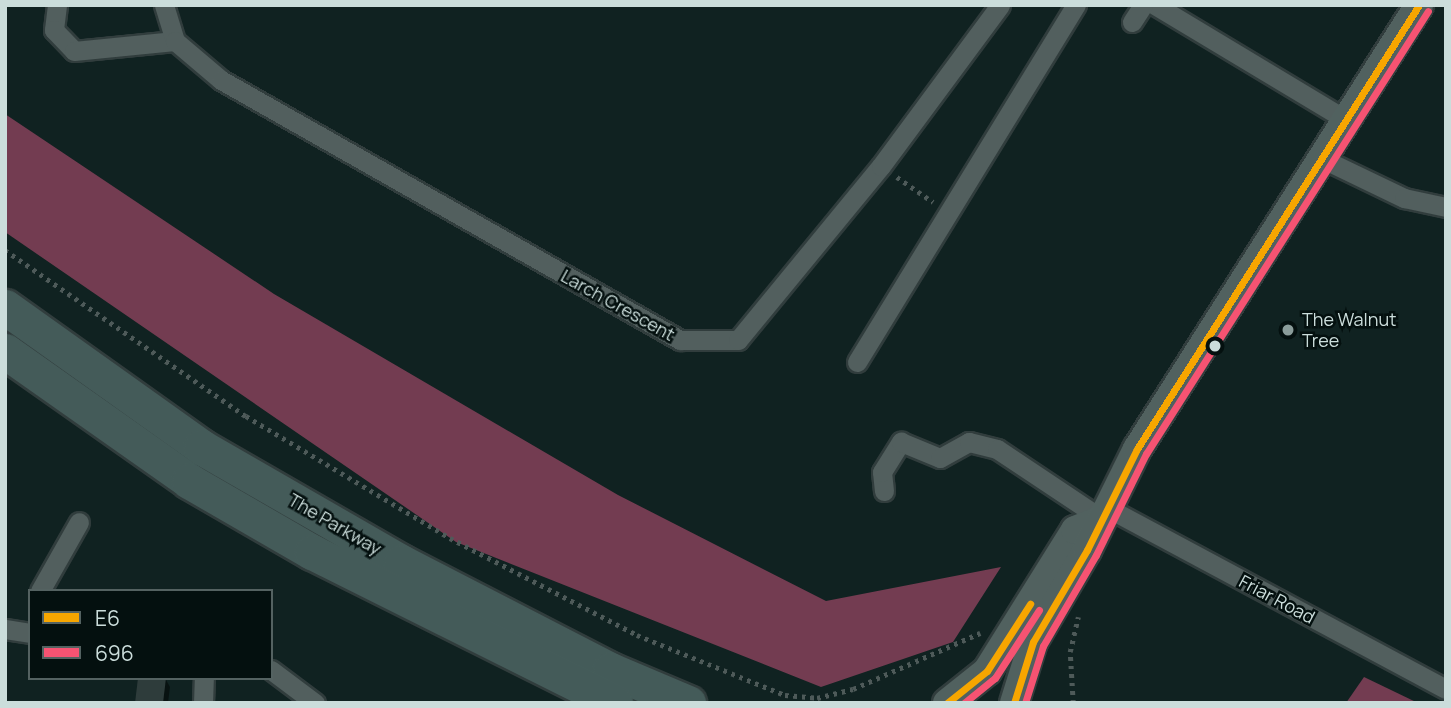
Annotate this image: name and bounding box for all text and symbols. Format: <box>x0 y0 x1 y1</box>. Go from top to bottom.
street label: Larch Crescent <box>557 265 679 345</box>
place label: The Walnut Tree <box>1302 309 1396 352</box>
marker: The Walnut Tree <box>1280 322 1296 338</box>
unlabelled marker <box>1208 339 1222 353</box>
street label: The Parkway <box>285 489 385 559</box>
street label: Friar Road <box>1236 570 1318 628</box>
legend <box>28 589 273 680</box>
text: E6 <box>95 604 120 632</box>
text: 696 <box>95 639 134 667</box>

